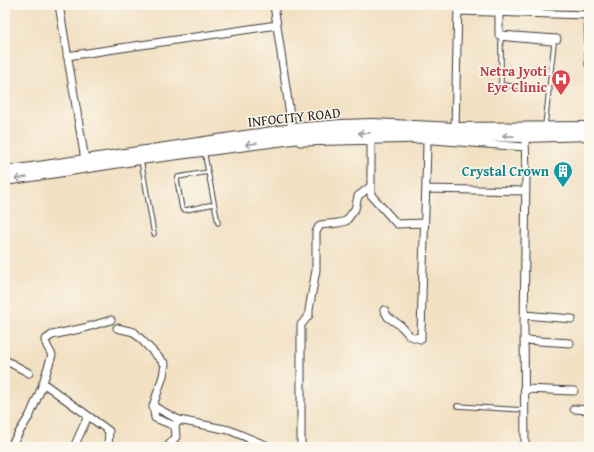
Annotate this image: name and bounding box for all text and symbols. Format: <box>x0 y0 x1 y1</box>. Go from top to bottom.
place label: Netra Jyoti Eye Clinic <box>480 61 548 97</box>
hospital icon: Netra Jyoti Eye Clinic <box>550 68 572 96</box>
street label: INFOCITY ROAD <box>247 102 341 132</box>
one-way arrow <box>358 129 371 137</box>
one-way arrow <box>502 133 515 140</box>
one-way arrow <box>245 140 258 148</box>
building icon: Crystal Crown <box>552 160 574 188</box>
place label: Crystal Crown <box>462 161 550 181</box>
one-way arrow <box>15 174 28 182</box>

